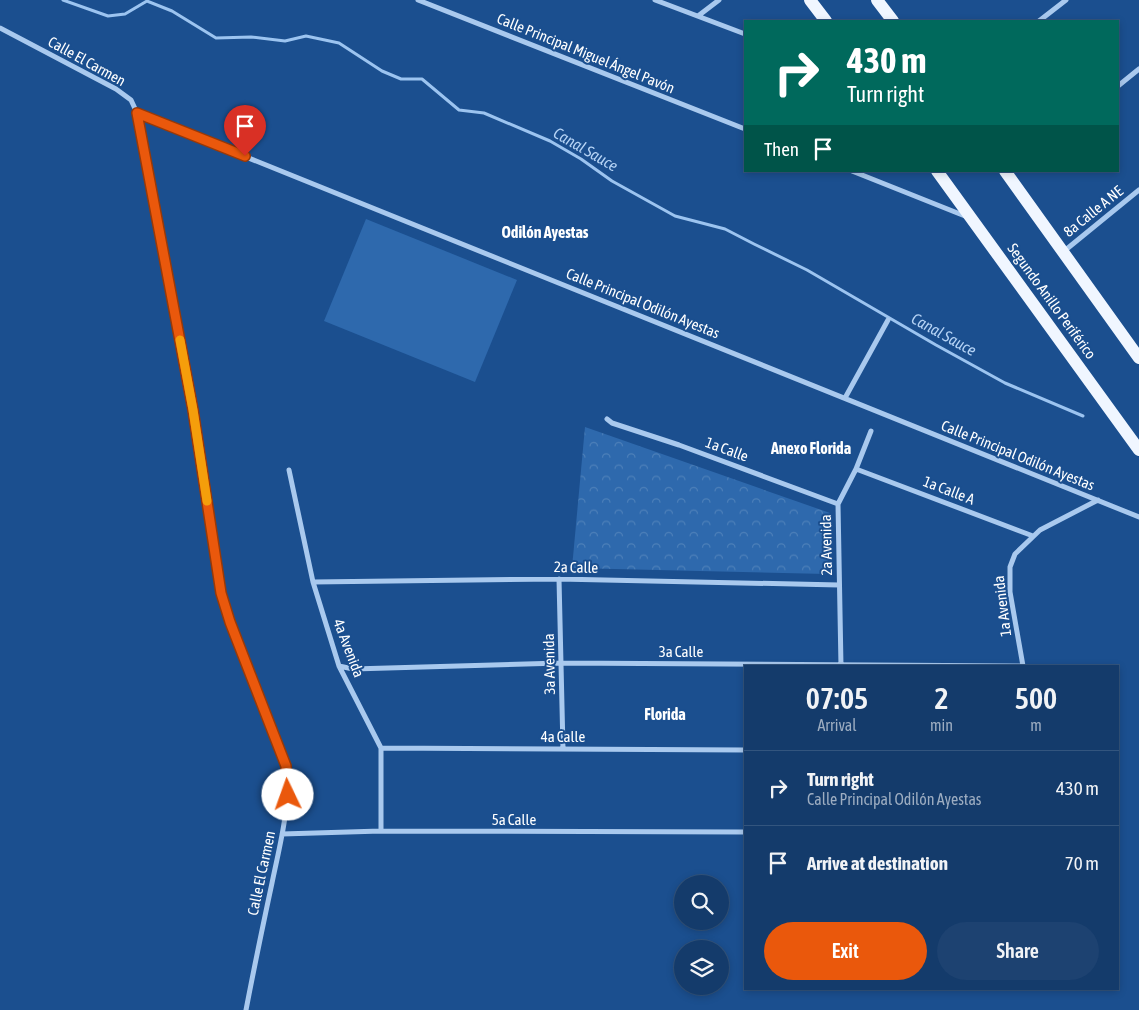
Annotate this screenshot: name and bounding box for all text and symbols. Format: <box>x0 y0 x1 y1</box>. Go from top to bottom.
street label: Calle Principal Miguel Ángel Pavón <box>495 10 677 96</box>
street label: Calle El Carmen <box>45 33 129 89</box>
icon: right <box>764 40 829 105</box>
text: 430 m <box>847 40 926 80</box>
text: Turn right <box>847 81 924 107</box>
pin <box>224 105 266 156</box>
icon: arrive <box>231 112 259 140</box>
water label: Canal Sauce <box>551 123 621 175</box>
icon: arrive <box>809 135 837 163</box>
text: Then <box>764 138 799 160</box>
street label: 8a Calle A NE <box>1060 182 1126 240</box>
district label: Odilón Ayestas <box>501 223 589 241</box>
street label: Segundo Anillo Periférico <box>1004 240 1100 362</box>
street label: Calle Principal Odilón Ayestas <box>564 264 722 342</box>
water label: Canal Sauce <box>908 309 980 359</box>
street label: Calle Principal Odilón Ayestas <box>939 416 1097 494</box>
street label: 1a Calle <box>703 433 751 465</box>
district label: Anexo Florida <box>770 439 851 457</box>
street label: 1a Calle A <box>921 472 978 508</box>
street label: 2a Avenida <box>817 514 835 576</box>
street label: 2a Calle <box>554 558 599 576</box>
street label: 1a Avenida <box>990 575 1014 637</box>
street label: 4a Avenida <box>330 616 368 680</box>
street label: 3a Avenida <box>540 633 558 695</box>
street label: 3a Calle <box>659 643 703 660</box>
text: 07:05 <box>806 681 868 715</box>
text: 2 <box>934 681 949 715</box>
text: 500 <box>1015 681 1057 715</box>
district label: Florida <box>644 705 686 723</box>
text: Arrival <box>817 716 857 734</box>
text: min <box>930 716 953 734</box>
text: m <box>1030 716 1042 734</box>
street label: 4a Calle <box>541 728 585 745</box>
position arrow <box>261 768 313 820</box>
text: Turn right <box>807 768 874 790</box>
icon: right <box>764 774 792 802</box>
text: 430 m <box>1056 777 1099 799</box>
text: Calle Principal Odilón Ayestas <box>807 790 982 808</box>
street label: 5a Calle <box>492 811 536 828</box>
street label: Calle El Carmen <box>244 829 278 917</box>
icon: arrive <box>764 849 792 877</box>
text: Arrive at destination <box>807 852 948 874</box>
text: 70 m <box>1065 852 1099 874</box>
map controls <box>674 875 729 995</box>
button: search <box>674 875 729 930</box>
button: Exit <box>764 922 927 980</box>
button: Share <box>937 922 1099 980</box>
button: layers <box>674 940 729 995</box>

